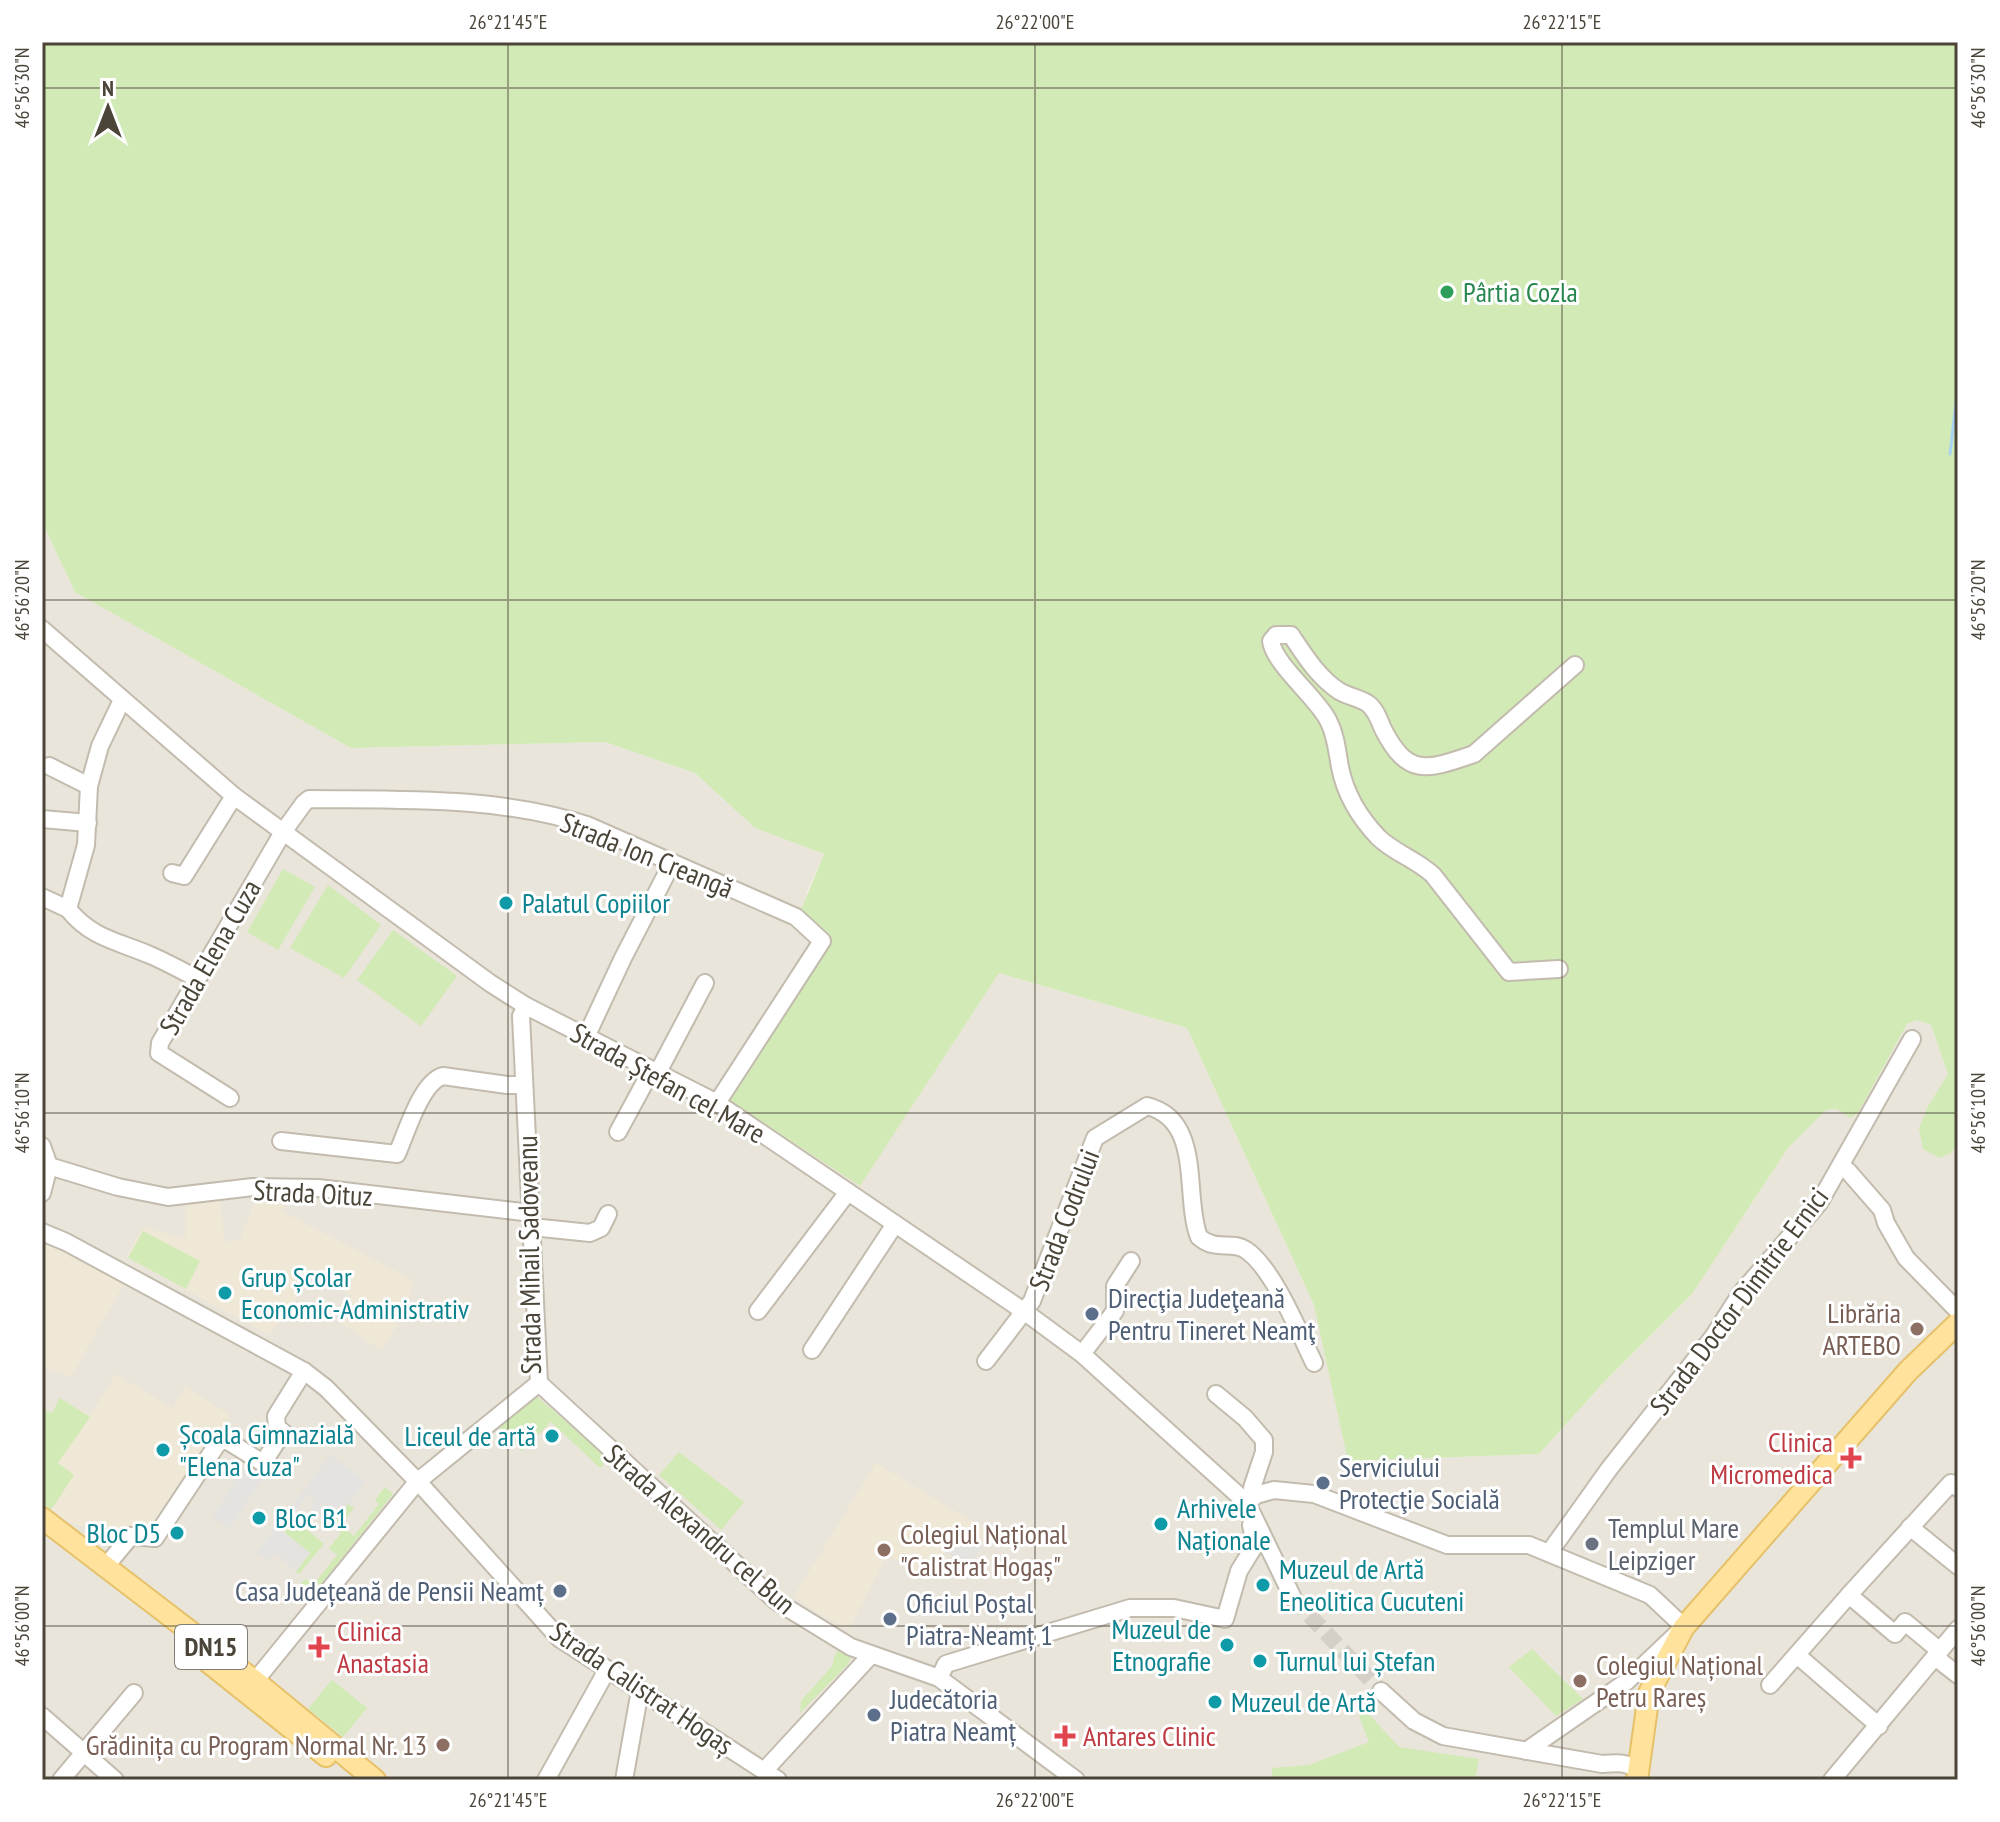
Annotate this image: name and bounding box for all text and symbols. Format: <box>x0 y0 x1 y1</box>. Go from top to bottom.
text: 26°21'45"E <box>469 9 547 35</box>
text: 26°22'00"E <box>996 9 1074 35</box>
text: 26°22'15"E <box>1523 9 1601 35</box>
text: 46°56'30"N <box>9 48 35 128</box>
text: 46°56'30"N <box>1965 48 1991 128</box>
north arrow <box>68 68 148 148</box>
text: N <box>102 74 114 102</box>
place label: Pârtia Cozla <box>1463 273 1578 310</box>
marker: Pârtia Cozla <box>1438 283 1456 301</box>
text: 46°56'20"N <box>9 560 35 640</box>
text: 46°56'20"N <box>1965 560 1991 640</box>
street label: Strada Ion Creangă <box>555 803 739 906</box>
street label: Strada Elena Cuza <box>150 872 269 1041</box>
place label: Palatul Copiilor <box>522 884 670 921</box>
marker: Palatul Copiilor <box>497 894 515 912</box>
street label: Strada Ștefan cel Mare <box>564 1014 772 1151</box>
text: 46°56'10"N <box>9 1073 35 1153</box>
text: 46°56'10"N <box>1965 1073 1991 1153</box>
street label: Strada Mihail Sadoveanu <box>508 1135 549 1375</box>
street label: Strada Codrului <box>1020 1144 1107 1296</box>
street label: Strada Oituz <box>253 1171 374 1214</box>
street label: Strada Doctor Dimitrie Ernici <box>1641 1179 1836 1422</box>
place label: Grup Școlar Economic-Administrativ <box>241 1258 469 1327</box>
place label: Direcţia Judeţeană Pentru Tineret Neamţ <box>1108 1279 1316 1348</box>
marker: Grup Școlar Economic-Administrativ <box>216 1284 234 1302</box>
place label: Librăria ARTEBO <box>1823 1294 1901 1363</box>
marker: Direcţia Judeţeană Pentru Tineret Neamţ <box>1083 1305 1101 1323</box>
marker: Librăria ARTEBO <box>1908 1320 1926 1338</box>
place label: Școala Gimnazială "Elena Cuza" <box>179 1415 354 1484</box>
place label: Liceul de artă <box>405 1417 536 1454</box>
place label: Clinica Micromedica <box>1710 1423 1833 1492</box>
marker: Liceul de artă <box>543 1427 561 1445</box>
street label: Strada Alexandru cel Bun <box>597 1435 804 1622</box>
marker: Școala Gimnazială "Elena Cuza" <box>154 1441 172 1459</box>
marker: Clinica Micromedica <box>1840 1447 1862 1469</box>
place label: Serviciului Protecţie Socială <box>1339 1448 1500 1517</box>
marker: Serviciului Protecţie Socială <box>1314 1474 1332 1492</box>
place label: Arhivele Naționale <box>1177 1489 1271 1558</box>
place label: Bloc B1 <box>275 1499 348 1536</box>
marker: Bloc B1 <box>250 1509 268 1527</box>
place label: Templul Mare Leipziger <box>1608 1509 1739 1578</box>
place label: Bloc D5 <box>87 1514 161 1551</box>
place label: Colegiul Național "Calistrat Hogaș" <box>900 1515 1067 1584</box>
marker: Arhivele Naționale <box>1152 1515 1170 1533</box>
marker: Bloc D5 <box>168 1524 186 1542</box>
marker: Templul Mare Leipziger <box>1583 1535 1601 1553</box>
marker: Colegiul Național "Calistrat Hogaș" <box>875 1541 893 1559</box>
place label: Muzeul de Artă Eneolitica Cucuteni <box>1279 1550 1464 1619</box>
place label: Casa Județeană de Pensii Neamț <box>235 1572 544 1609</box>
marker: Muzeul de Artă Eneolitica Cucuteni <box>1254 1576 1272 1594</box>
marker: Casa Județeană de Pensii Neamț <box>551 1582 569 1600</box>
place label: Oficiul Poștal Piatra-Neamț 1 <box>906 1584 1053 1653</box>
text: 46°56'00"N <box>9 1586 35 1666</box>
text: 46°56'00"N <box>1965 1586 1991 1666</box>
marker: Oficiul Poștal Piatra-Neamț 1 <box>881 1610 899 1628</box>
place label: Muzeul de Etnografie <box>1111 1610 1211 1679</box>
place label: Clinica Anastasia <box>337 1612 429 1681</box>
street label: Strada Calistrat Hogaș <box>543 1613 741 1763</box>
road number: DN15 <box>175 1625 247 1669</box>
marker: Clinica Anastasia <box>308 1636 330 1658</box>
marker: Muzeul de Etnografie <box>1218 1636 1236 1654</box>
place label: Turnul lui Ștefan <box>1276 1642 1435 1679</box>
place label: Colegiul Național Petru Rareș <box>1596 1646 1763 1715</box>
marker: Turnul lui Ștefan <box>1251 1652 1269 1670</box>
marker: Colegiul Național Petru Rareș <box>1571 1672 1589 1690</box>
place label: Judecătoria Piatra Neamț <box>889 1680 1016 1749</box>
place label: Muzeul de Artă <box>1231 1683 1376 1720</box>
marker: Muzeul de Artă <box>1206 1693 1224 1711</box>
marker: Judecătoria Piatra Neamț <box>865 1706 883 1724</box>
place label: Antares Clinic <box>1083 1717 1216 1754</box>
marker: Antares Clinic <box>1054 1725 1076 1747</box>
place label: Grădinița cu Program Normal Nr. 13 <box>86 1726 427 1763</box>
marker: Grădinița cu Program Normal Nr. 13 <box>434 1736 452 1754</box>
text: 26°21'45"E <box>469 1787 547 1813</box>
text: 26°22'00"E <box>996 1787 1074 1813</box>
text: 26°22'15"E <box>1523 1787 1601 1813</box>

